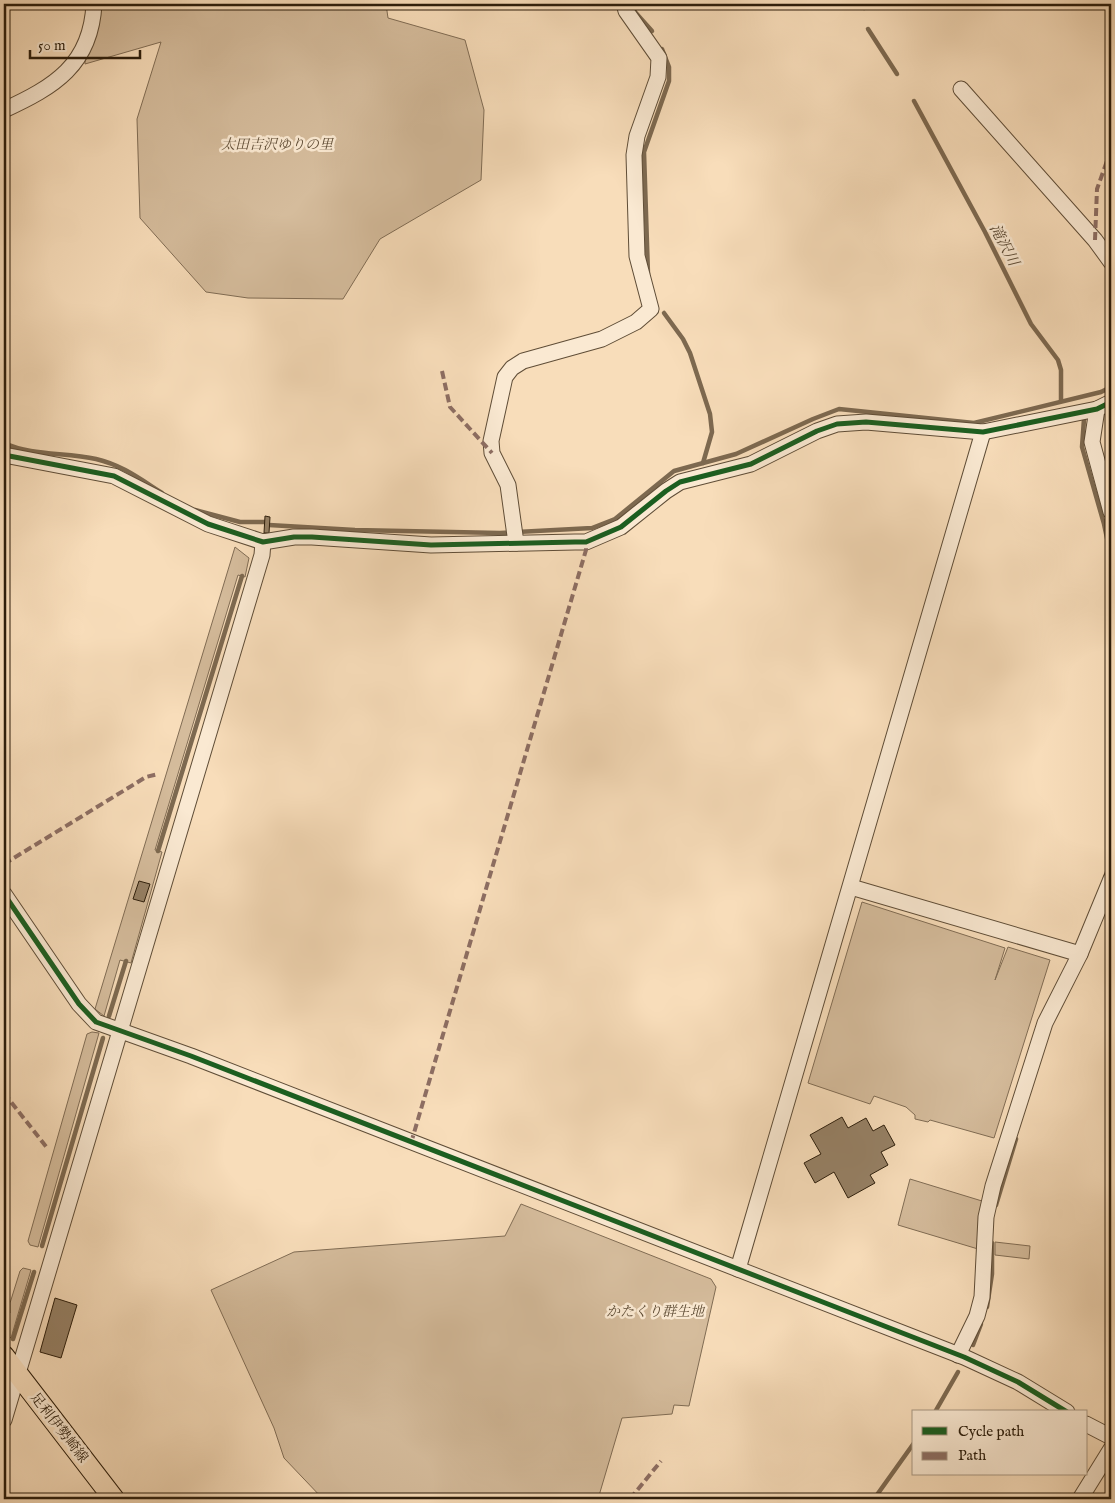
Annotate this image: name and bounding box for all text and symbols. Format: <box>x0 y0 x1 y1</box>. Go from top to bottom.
scale bar <box>30 28 140 60</box>
text: 50 m <box>38 36 66 55</box>
park label: 太田吉沢ゆりの里 <box>221 136 334 154</box>
water label: 滝沢川 <box>985 221 1024 271</box>
park label: かたくり群生地 <box>606 1303 706 1321</box>
street label: 足利伊勢崎線 <box>26 1389 92 1467</box>
legend <box>912 1410 1088 1476</box>
text: Cycle path <box>958 1422 1024 1441</box>
text: Path <box>958 1446 986 1465</box>

